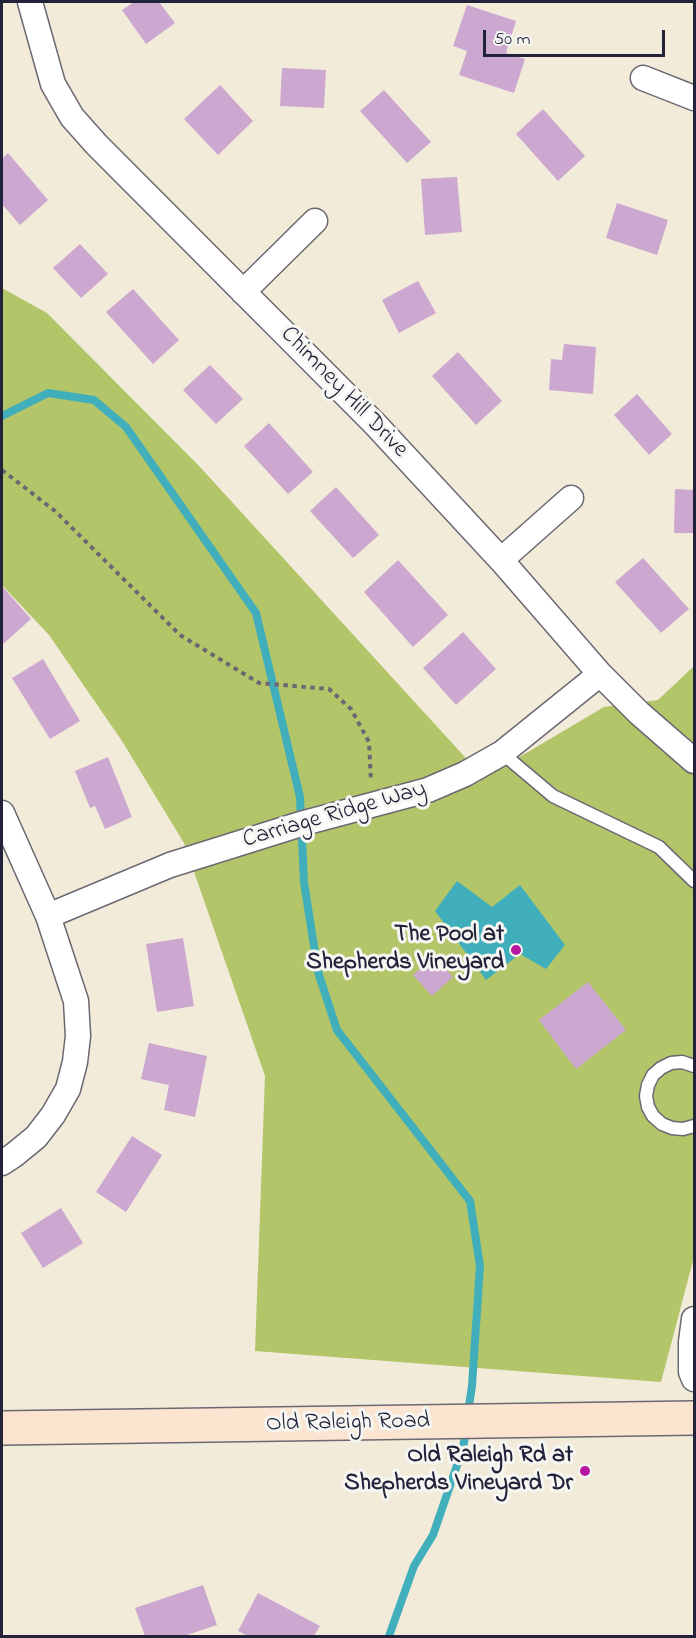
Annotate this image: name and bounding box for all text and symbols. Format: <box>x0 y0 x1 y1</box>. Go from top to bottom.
scale bar <box>486 18 668 56</box>
text: 50 m <box>494 27 531 53</box>
street label: Chimney Hill Drive <box>273 321 413 465</box>
street label: Carriage Ridge Way <box>240 776 430 856</box>
place label: The Pool at Shepherds Vineyard <box>306 922 504 978</box>
marker: The Pool at Shepherds Vineyard <box>509 943 523 957</box>
street label: Old Raleigh Road <box>266 1408 430 1440</box>
place label: Old Raleigh Rd at Shepherds Vineyard Dr <box>344 1443 573 1499</box>
marker: Old Raleigh Rd at Shepherds Vineyard Dr <box>578 1464 592 1478</box>

